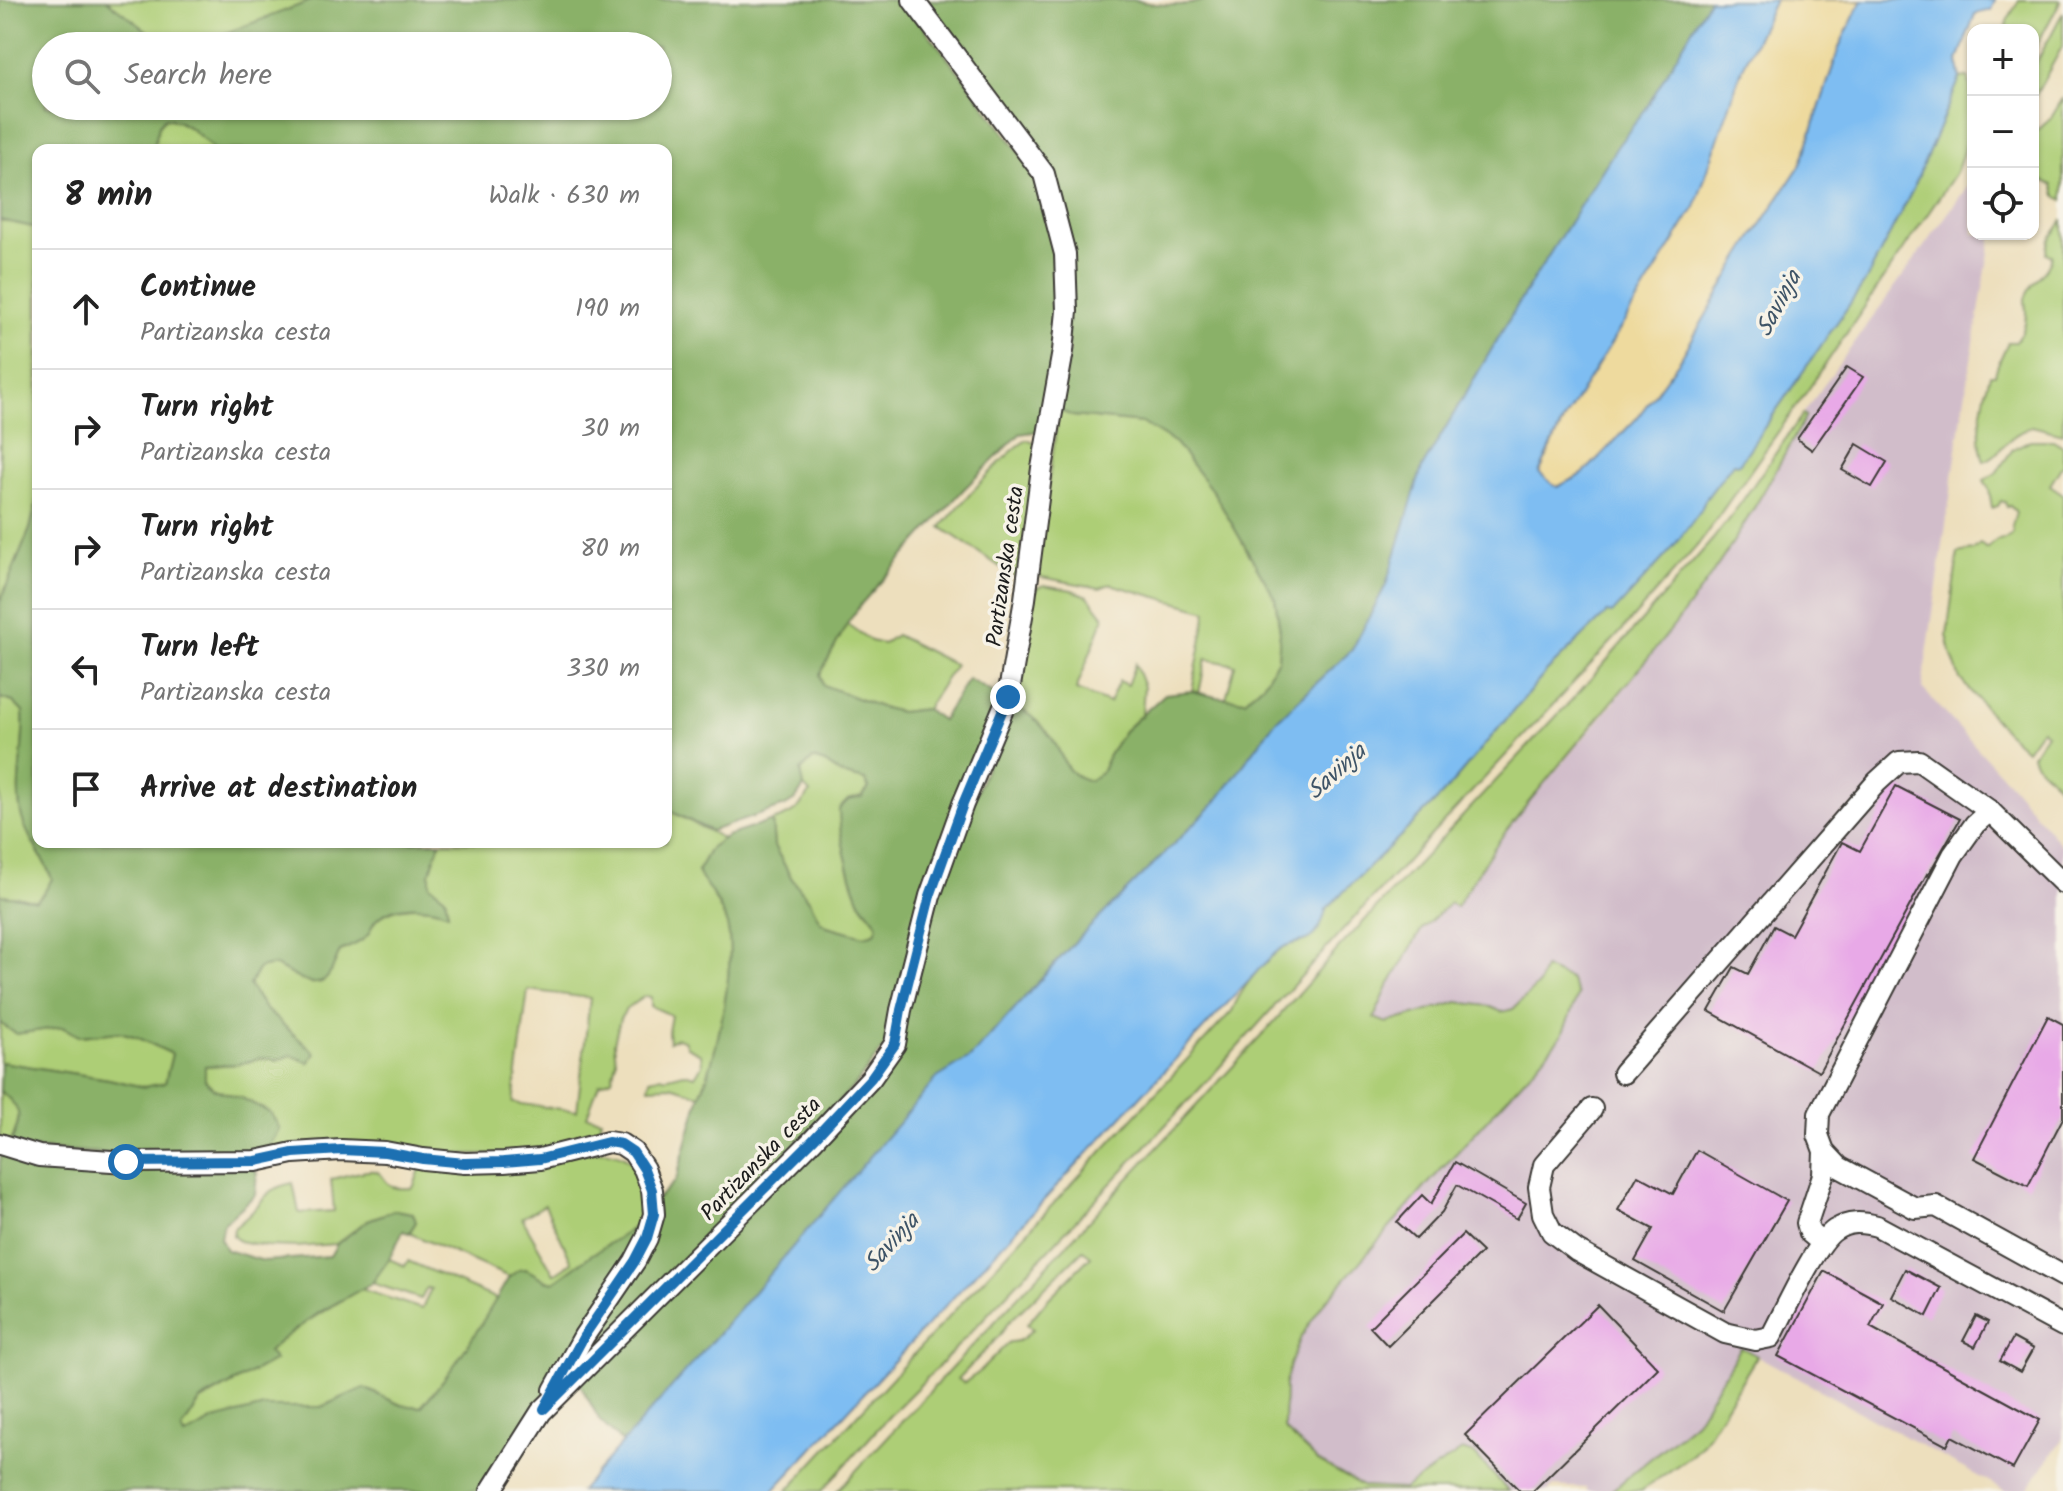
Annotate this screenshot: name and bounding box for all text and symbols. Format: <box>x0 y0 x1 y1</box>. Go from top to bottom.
map controls <box>1967 24 2039 240</box>
button: + <box>1967 24 2039 96</box>
search box <box>32 32 672 120</box>
text: Search here <box>124 52 272 100</box>
icon: search <box>60 54 104 98</box>
button: − <box>1967 96 2039 168</box>
button: locate <box>1967 168 2039 240</box>
text: 8 min <box>64 169 153 223</box>
text: Walk · 630 m <box>488 175 640 217</box>
water label: Savinja <box>1746 262 1814 344</box>
text: Continue <box>140 264 256 312</box>
icon: ahead <box>64 287 108 331</box>
text: 190 m <box>575 288 640 330</box>
text: Partizanska cesta <box>140 312 331 354</box>
text: Turn right <box>140 384 273 432</box>
icon: right <box>64 407 108 451</box>
text: 30 m <box>581 408 640 450</box>
text: Partizanska cesta <box>140 432 331 474</box>
street label: Partizanska cesta <box>978 484 1035 649</box>
text: Turn right <box>140 504 273 552</box>
icon: right <box>64 527 108 571</box>
text: 80 m <box>580 528 640 570</box>
text: Partizanska cesta <box>140 552 331 594</box>
text: Turn left <box>140 624 259 672</box>
icon: left <box>64 647 108 691</box>
text: 330 m <box>566 648 640 690</box>
text: Partizanska cesta <box>140 672 331 714</box>
route end <box>990 679 1026 715</box>
water label: Savinja <box>1298 733 1377 810</box>
text: Arrive at destination <box>140 765 417 813</box>
icon: arrive <box>64 767 108 811</box>
street label: Partizanska cesta <box>693 1089 831 1230</box>
route start <box>108 1144 144 1180</box>
water label: Savinja <box>854 1203 931 1282</box>

